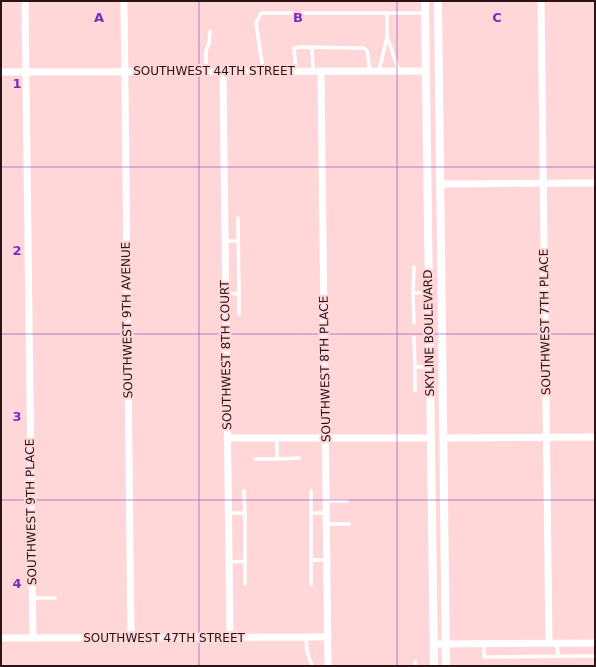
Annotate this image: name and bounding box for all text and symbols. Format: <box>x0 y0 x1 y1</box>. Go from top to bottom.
text: A <box>94 10 104 25</box>
text: B <box>293 10 303 25</box>
text: C <box>492 10 502 25</box>
street label: SOUTHWEST 44TH STREET <box>133 64 295 78</box>
text: 1 <box>12 76 22 91</box>
street label: SOUTHWEST 9TH AVENUE <box>119 241 135 399</box>
text: 2 <box>12 243 22 258</box>
street label: SOUTHWEST 7TH PLACE <box>537 249 553 395</box>
street label: SKYLINE BOULEVARD <box>421 270 437 396</box>
street label: SOUTHWEST 8TH COURT <box>218 279 234 430</box>
street label: SOUTHWEST 8TH PLACE <box>317 296 333 442</box>
text: 3 <box>12 409 22 424</box>
street label: SOUTHWEST 9TH PLACE <box>23 439 39 585</box>
text: 4 <box>12 576 22 591</box>
street label: SOUTHWEST 47TH STREET <box>83 631 245 645</box>

